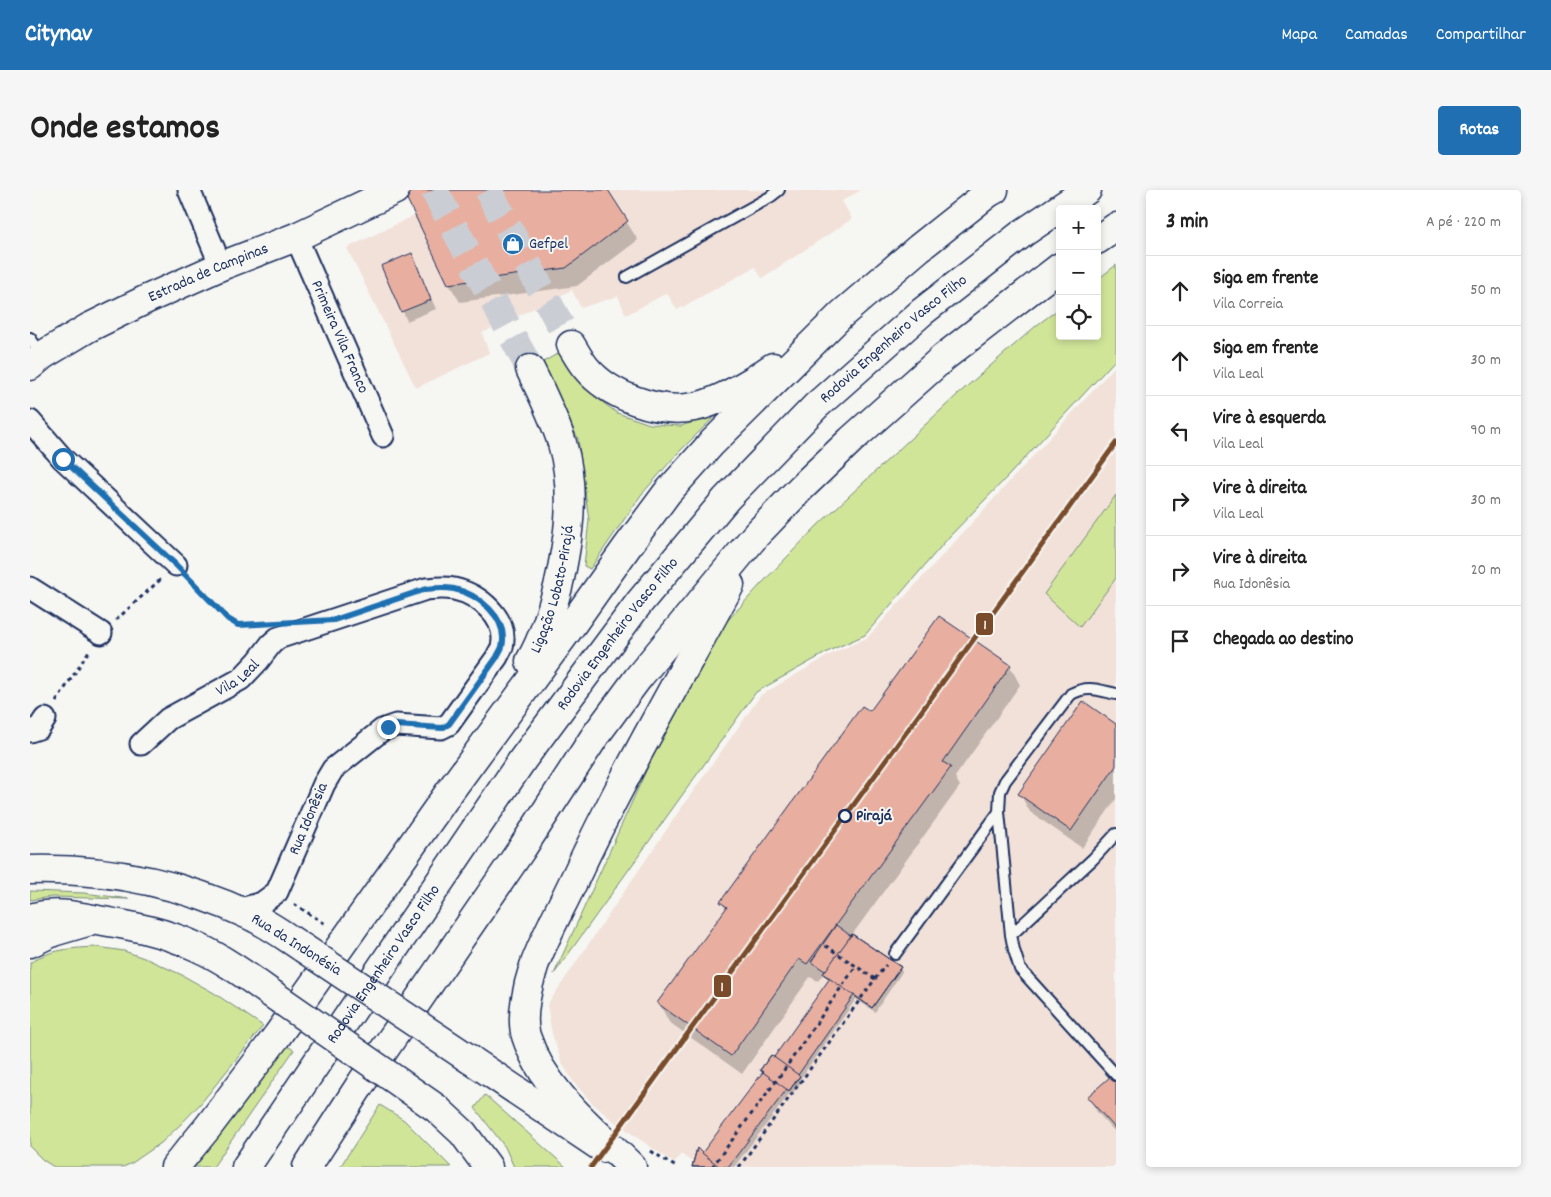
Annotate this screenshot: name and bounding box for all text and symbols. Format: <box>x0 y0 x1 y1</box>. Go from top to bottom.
text: Citynav <box>25 18 92 52</box>
text: Mapa <box>1281 23 1317 48</box>
text: Camadas <box>1345 23 1408 48</box>
text: Compartilhar <box>1436 23 1526 48</box>
text: Onde estamos <box>30 105 220 155</box>
button: Rotas <box>1438 106 1521 155</box>
map controls <box>1056 205 1101 340</box>
button: + <box>1056 205 1101 250</box>
text: 3 min <box>1166 208 1208 238</box>
text: A pé · 220 m <box>1426 211 1501 234</box>
shop icon: Gefpel <box>501 232 525 256</box>
place label: Gefpel <box>529 233 568 256</box>
street label: Estrada de Campinas <box>144 237 272 309</box>
button: − <box>1056 250 1101 295</box>
text: Siga em frente <box>1213 266 1318 293</box>
street label: Rodovia Engenheiro Vasco Filho <box>815 269 972 409</box>
street label: Primeira Vila Franco <box>305 277 375 397</box>
icon: ahead <box>1166 277 1194 305</box>
text: 50 m <box>1470 279 1501 302</box>
text: Vila Correia <box>1213 293 1283 316</box>
button: locate <box>1056 295 1101 340</box>
text: Siga em frente <box>1213 336 1318 363</box>
icon: ahead <box>1166 347 1194 375</box>
text: 30 m <box>1471 349 1501 372</box>
text: Vila Leal <box>1213 363 1264 386</box>
text: Vire à esquerda <box>1213 406 1325 433</box>
icon: left <box>1166 417 1194 445</box>
text: 90 m <box>1470 419 1501 442</box>
text: Vila Leal <box>1213 433 1264 456</box>
route start <box>52 448 75 471</box>
text: Vire à direita <box>1213 476 1306 503</box>
icon: right <box>1166 487 1194 515</box>
text: 30 m <box>1471 489 1501 512</box>
text: Vila Leal <box>1213 503 1264 526</box>
street label: Ligação Lobato-Pirajá <box>525 524 580 657</box>
text: Vire à direita <box>1213 546 1306 573</box>
street label: Rodovia Engenheiro Vasco Filho <box>551 552 684 715</box>
icon: right <box>1166 557 1194 585</box>
text: 20 m <box>1471 559 1501 582</box>
text: Rua Idonêsia <box>1213 573 1290 596</box>
line badge: 1 <box>975 612 994 636</box>
text: 1 <box>983 616 987 636</box>
icon: arrive <box>1166 627 1194 655</box>
text: Chegada ao destino <box>1213 627 1354 654</box>
street label: Vila Leal <box>212 654 265 702</box>
route end <box>377 716 400 739</box>
street label: Rua Idonêsia <box>283 779 335 859</box>
place label: Pirajá <box>856 805 893 828</box>
marker: Pirajá <box>838 809 852 823</box>
street label: Rodovia Engenheiro Vasco Filho <box>321 880 446 1049</box>
street label: Rua da Indonésia <box>246 908 346 982</box>
line badge: 1 <box>713 974 732 998</box>
text: 1 <box>720 978 724 998</box>

